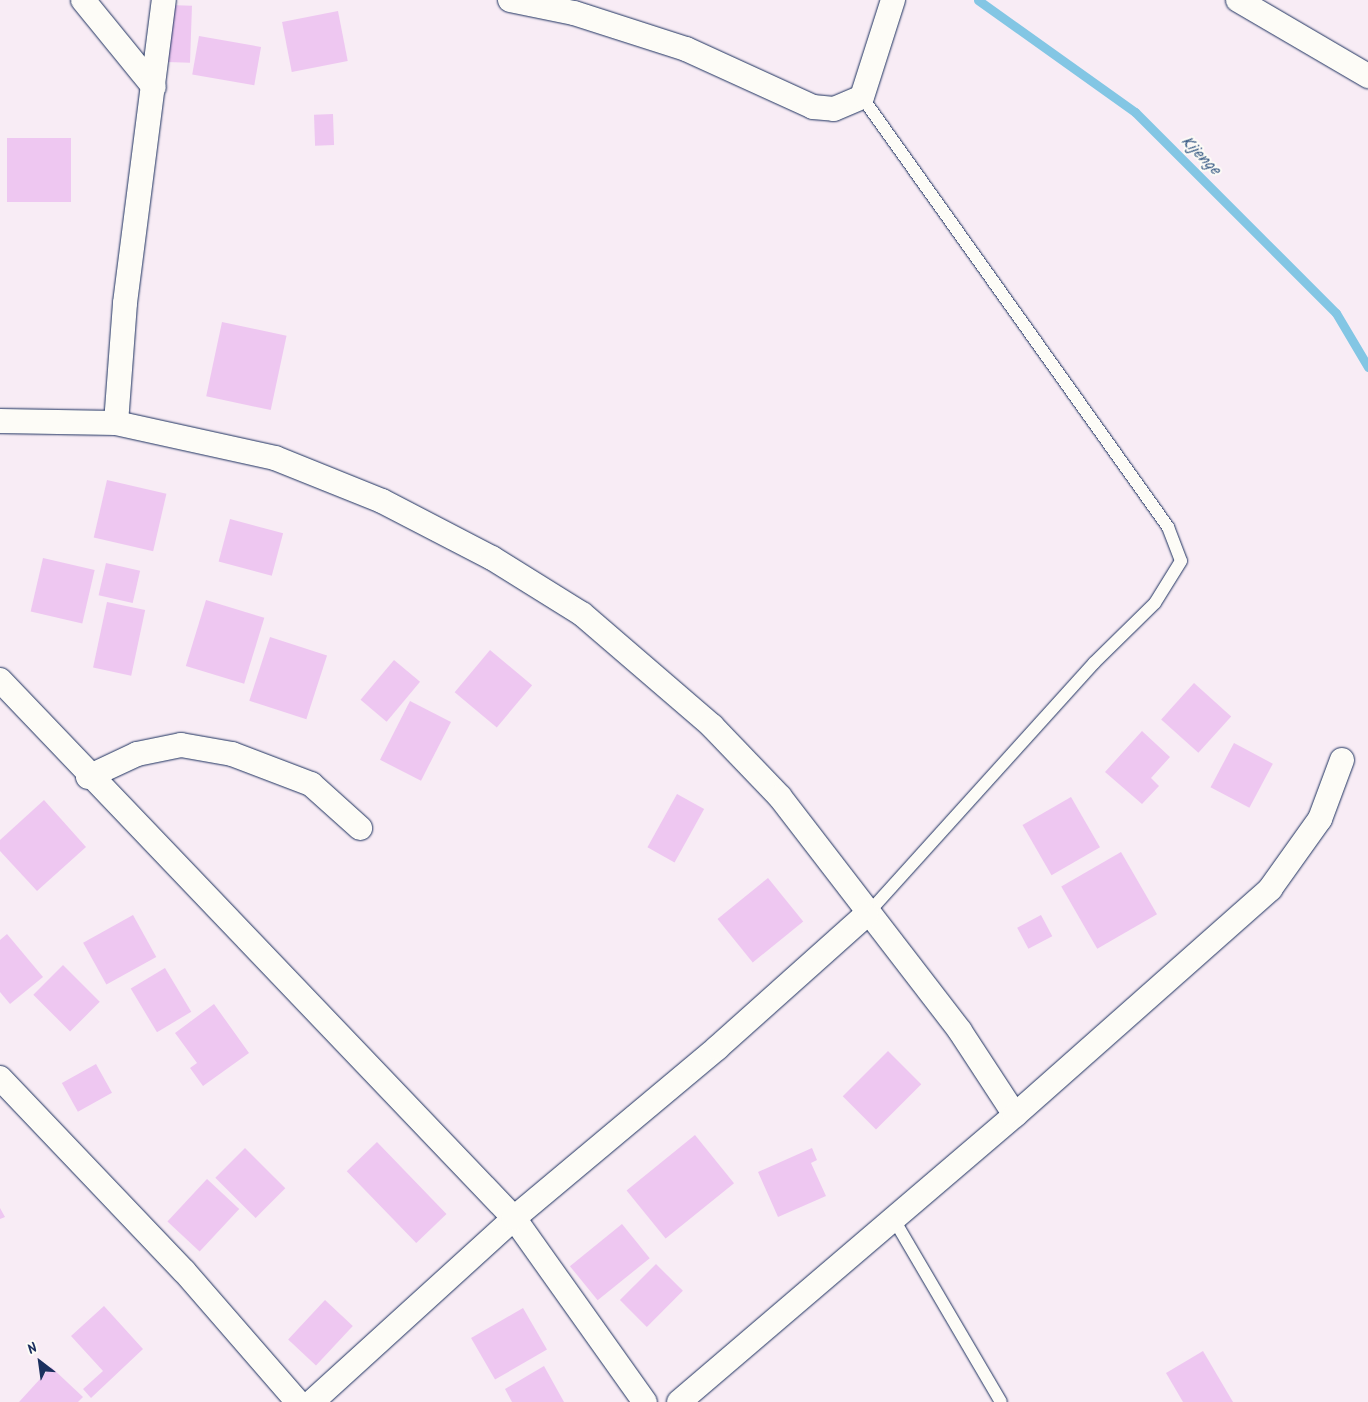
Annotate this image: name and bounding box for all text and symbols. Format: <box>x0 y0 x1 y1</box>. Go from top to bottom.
water label: Kijenge <box>1176 132 1224 180</box>
north arrow <box>15 1337 65 1387</box>
text: N <box>23 1337 42 1361</box>

